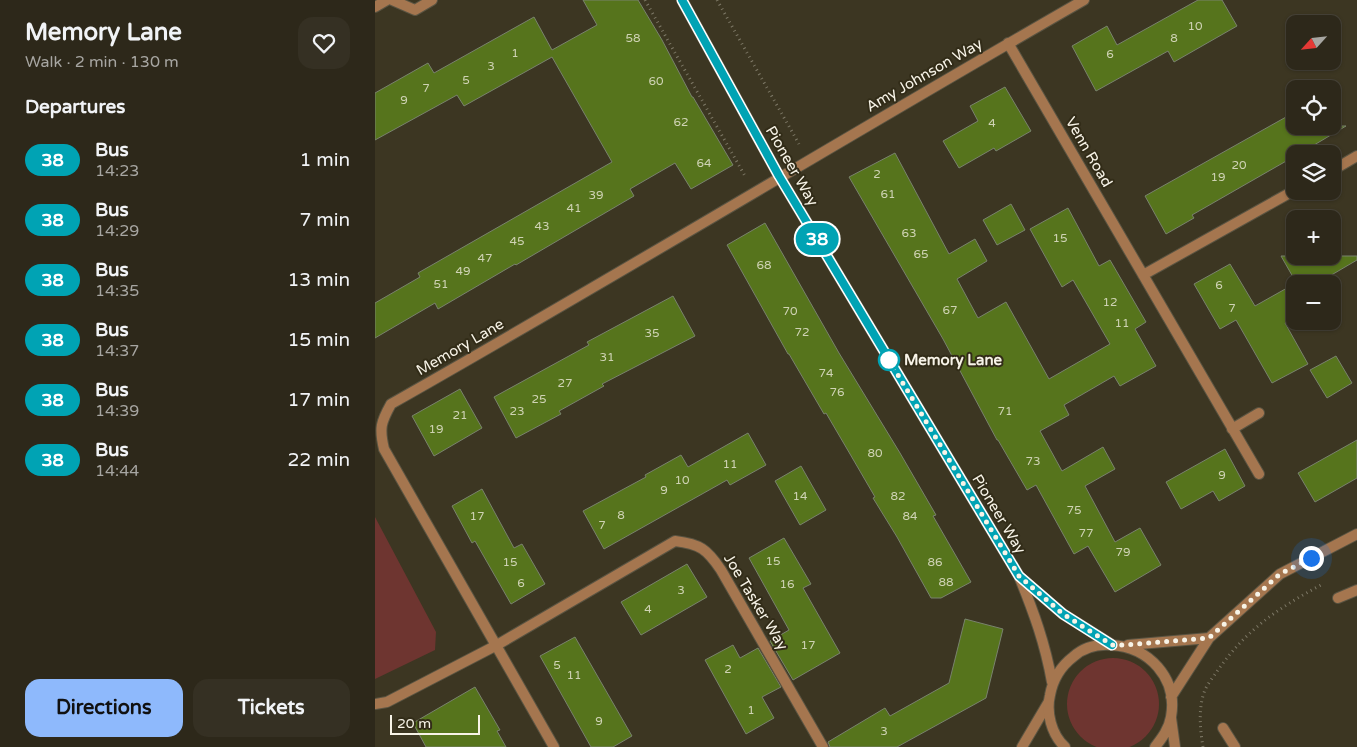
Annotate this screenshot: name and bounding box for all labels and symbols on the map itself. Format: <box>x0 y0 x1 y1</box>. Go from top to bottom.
north arrow <box>1286 15 1341 70</box>
house number: 10 <box>1187 19 1203 33</box>
house number: 58 <box>625 31 641 45</box>
house number: 8 <box>1170 31 1178 45</box>
street label: Amy Johnson Way <box>863 34 985 116</box>
house number: 1 <box>511 46 519 60</box>
house number: 6 <box>1106 47 1114 61</box>
house number: 3 <box>487 59 495 73</box>
house number: 5 <box>462 73 470 87</box>
house number: 60 <box>648 74 664 88</box>
house number: 7 <box>422 81 430 95</box>
house number: 9 <box>400 93 408 107</box>
street label: Venn Road <box>1062 114 1116 190</box>
house number: 62 <box>673 115 689 129</box>
house number: 4 <box>988 116 996 130</box>
street label: Pioneer Way <box>762 123 822 209</box>
house number: 64 <box>696 156 712 170</box>
house number: 20 <box>1231 158 1247 172</box>
house number: 2 <box>873 167 881 181</box>
house number: 19 <box>1210 170 1226 184</box>
house number: 61 <box>880 187 896 201</box>
house number: 39 <box>588 188 604 202</box>
house number: 41 <box>566 201 582 215</box>
house number: 43 <box>534 219 550 233</box>
line badge: 38 <box>795 223 839 255</box>
house number: 63 <box>901 226 917 240</box>
house number: 15 <box>1052 231 1068 245</box>
house number: 45 <box>509 234 525 248</box>
house number: 65 <box>913 247 929 261</box>
house number: 47 <box>477 251 493 265</box>
house number: 68 <box>756 258 772 272</box>
house number: 49 <box>455 264 471 278</box>
house number: 51 <box>433 277 449 291</box>
house number: 6 <box>1215 278 1223 292</box>
house number: 12 <box>1102 295 1118 309</box>
house number: 7 <box>1228 301 1236 315</box>
house number: 67 <box>942 303 958 317</box>
house number: 70 <box>782 304 798 318</box>
street label: Memory Lane <box>413 315 507 379</box>
house number: 11 <box>1114 316 1130 330</box>
house number: 72 <box>794 325 810 339</box>
house number: 35 <box>644 326 660 340</box>
marker: Memory Lane <box>878 349 900 371</box>
house number: 31 <box>599 350 615 364</box>
place label: Memory Lane <box>904 351 1003 370</box>
house number: 74 <box>818 366 834 380</box>
house number: 27 <box>557 376 573 390</box>
house number: 76 <box>829 385 845 399</box>
house number: 25 <box>531 392 547 406</box>
house number: 23 <box>509 404 525 418</box>
house number: 71 <box>997 404 1013 418</box>
house number: 21 <box>452 408 468 422</box>
house number: 19 <box>428 422 444 436</box>
house number: 80 <box>867 446 883 460</box>
house number: 73 <box>1025 454 1041 468</box>
house number: 11 <box>722 457 738 471</box>
house number: 9 <box>1218 468 1226 482</box>
street label: Pioneer Way <box>968 471 1030 557</box>
house number: 10 <box>674 473 690 487</box>
house number: 9 <box>660 483 668 497</box>
house number: 14 <box>792 489 808 503</box>
house number: 82 <box>890 489 906 503</box>
house number: 75 <box>1066 503 1082 517</box>
house number: 8 <box>617 508 625 522</box>
house number: 17 <box>469 509 485 523</box>
house number: 84 <box>902 509 918 523</box>
house number: 7 <box>598 518 606 532</box>
house number: 77 <box>1078 526 1094 540</box>
house number: 79 <box>1115 545 1131 559</box>
your location <box>1299 546 1324 571</box>
street label: Joe Tasker Way <box>720 551 792 653</box>
house number: 15 <box>765 554 781 568</box>
house number: 15 <box>502 555 518 569</box>
house number: 86 <box>927 555 943 569</box>
house number: 88 <box>938 575 954 589</box>
house number: 6 <box>517 576 525 590</box>
house number: 16 <box>779 577 795 591</box>
house number: 3 <box>677 583 685 597</box>
house number: 4 <box>644 602 652 616</box>
house number: 17 <box>800 638 816 652</box>
house number: 5 <box>553 658 561 672</box>
house number: 2 <box>724 662 732 676</box>
house number: 11 <box>566 668 582 682</box>
house number: 1 <box>747 703 755 717</box>
scale bar <box>390 712 480 735</box>
house number: 9 <box>595 714 603 728</box>
house number: 3 <box>880 724 888 738</box>

